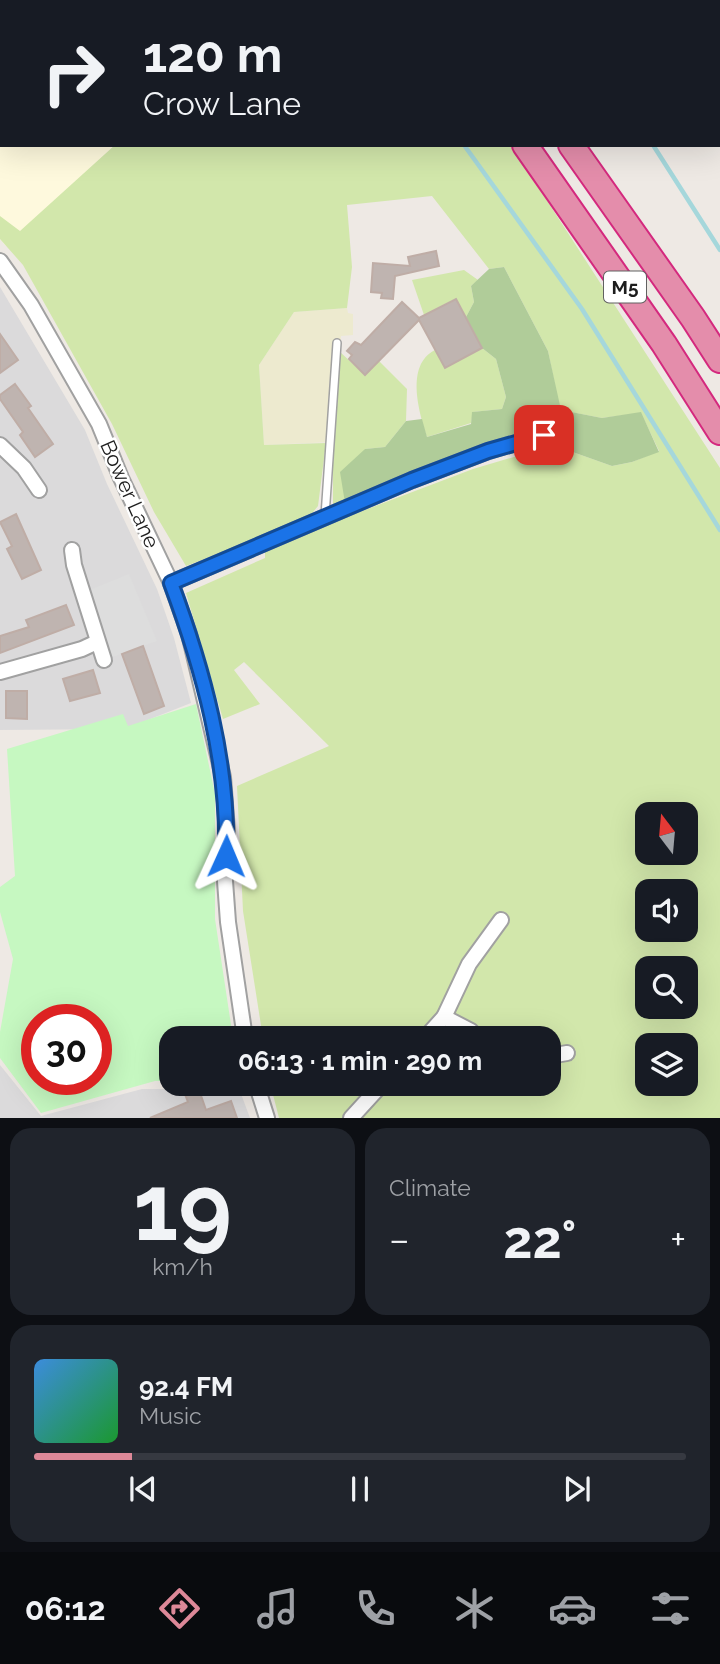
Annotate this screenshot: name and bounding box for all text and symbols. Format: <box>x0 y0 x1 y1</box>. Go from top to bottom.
text: 120 m <box>143 26 282 83</box>
icon: right <box>28 28 119 119</box>
text: Crow Lane <box>143 85 301 122</box>
road number: M5 <box>604 272 646 302</box>
pin <box>514 405 574 465</box>
icon: arrive <box>525 416 563 454</box>
street label: Bower Lane <box>95 436 165 552</box>
north arrow <box>635 802 698 864</box>
map controls <box>635 802 698 1096</box>
position arrow <box>189 819 263 893</box>
button: sound <box>635 879 698 942</box>
button: search <box>635 956 698 1019</box>
speed limit sign: 30 <box>21 1004 112 1095</box>
button: layers <box>635 1033 698 1096</box>
text: 06:13 · 1 min · 290 m <box>238 1046 482 1076</box>
text: 19 <box>133 1154 232 1261</box>
text: Climate <box>389 1174 471 1201</box>
text: 22° <box>503 1209 576 1270</box>
text: − <box>389 1217 409 1262</box>
text: + <box>670 1217 686 1262</box>
text: km/h <box>152 1253 213 1280</box>
text: 92.4 FM <box>139 1372 233 1402</box>
text: Music <box>139 1402 202 1429</box>
icon: previous <box>124 1470 162 1508</box>
icon: pause <box>341 1470 379 1508</box>
icon: next <box>558 1470 596 1508</box>
icon: directions <box>155 1584 204 1633</box>
icon: music <box>253 1584 302 1633</box>
icon: phone <box>351 1584 400 1633</box>
icon: climate <box>450 1584 499 1633</box>
icon: car <box>548 1584 597 1633</box>
icon: filters <box>646 1584 695 1633</box>
text: 06:12 <box>25 1590 105 1627</box>

